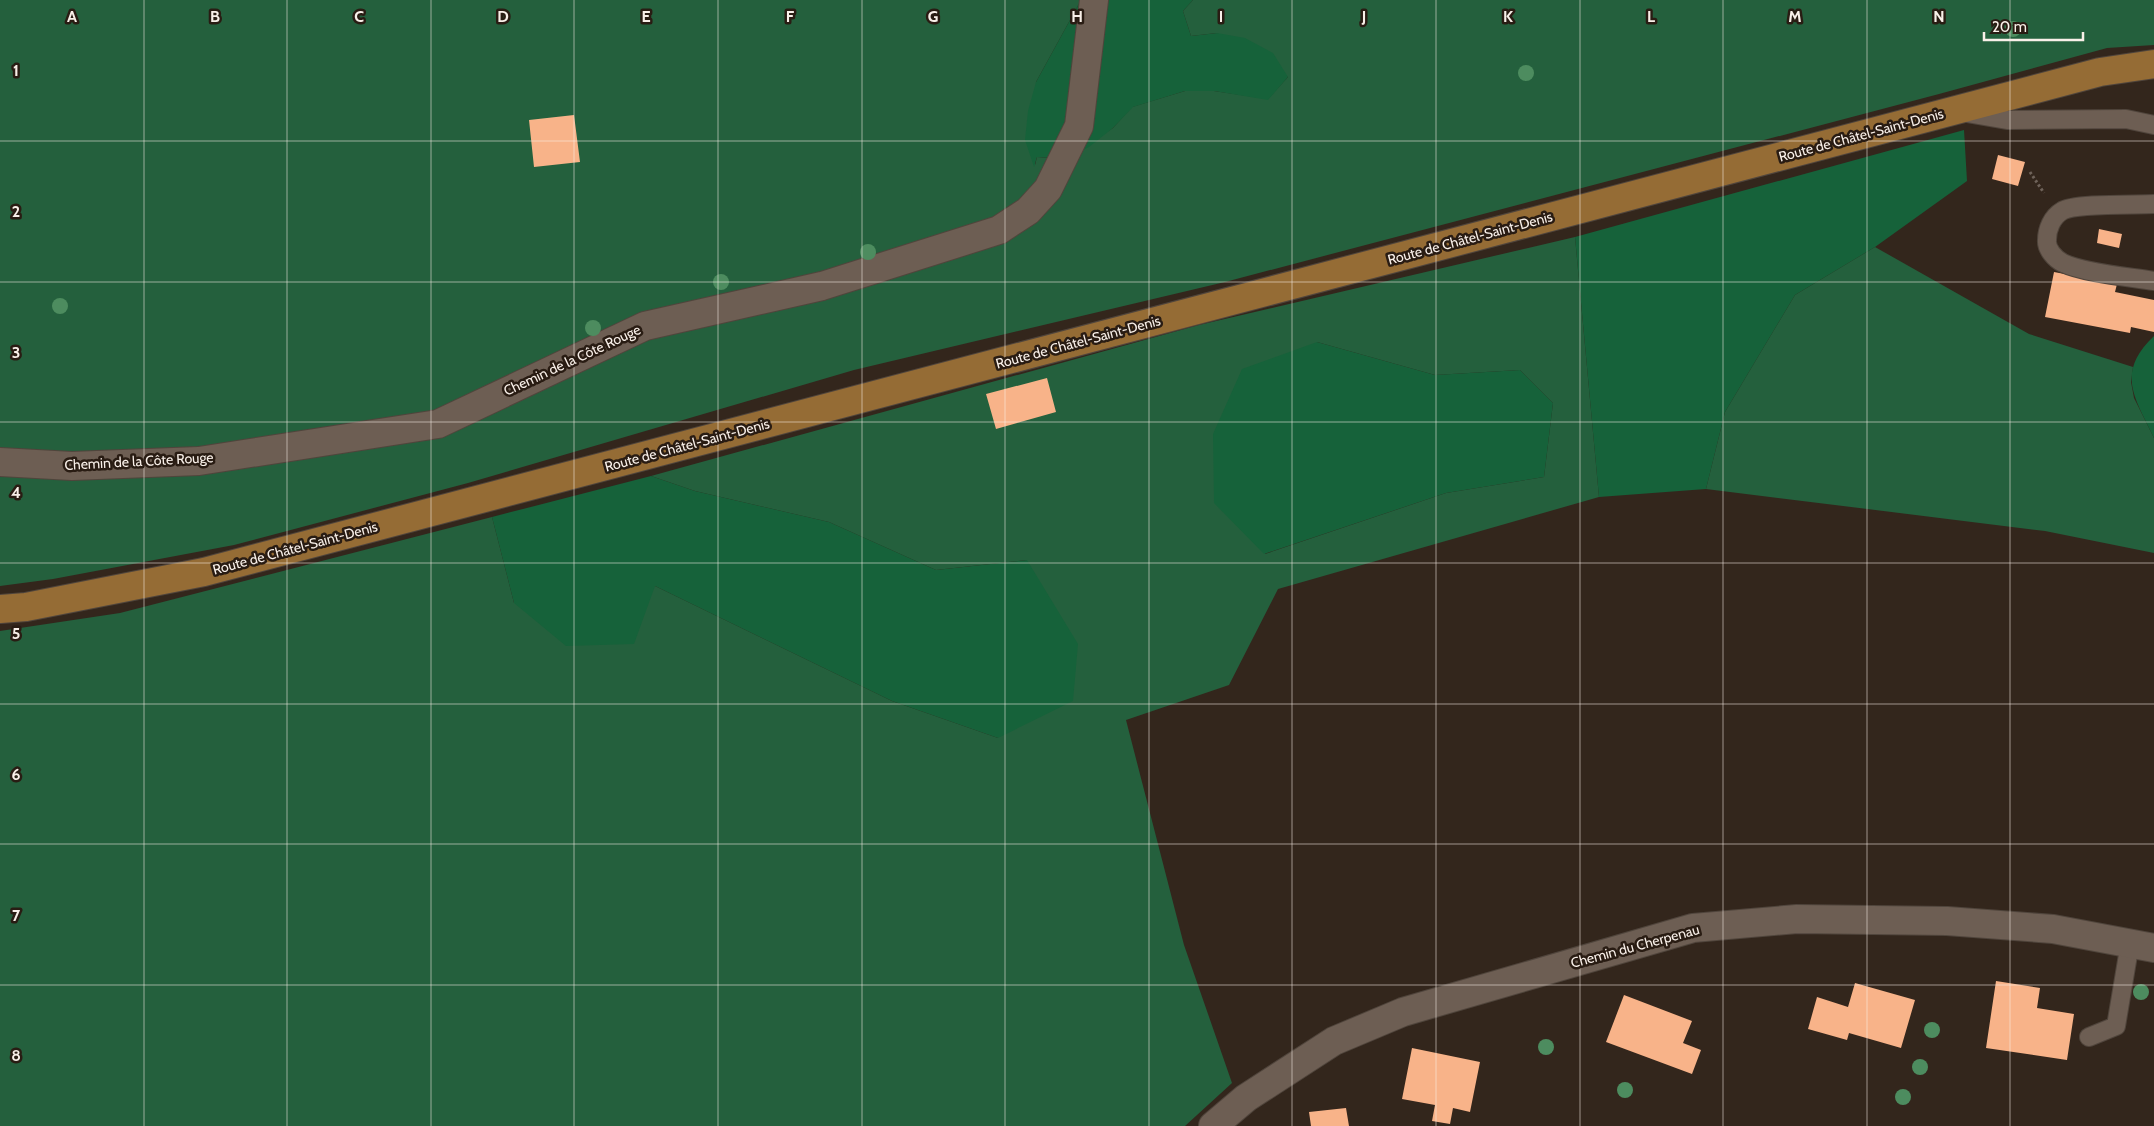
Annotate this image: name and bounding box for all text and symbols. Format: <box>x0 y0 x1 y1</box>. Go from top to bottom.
text: A <box>67 7 77 26</box>
text: B <box>210 7 220 26</box>
text: C <box>354 7 364 26</box>
text: D <box>497 7 509 26</box>
text: E <box>641 7 651 26</box>
text: F <box>786 7 795 26</box>
text: G <box>928 7 938 26</box>
text: H <box>1071 7 1083 26</box>
text: I <box>1219 7 1223 26</box>
text: J <box>1361 7 1366 26</box>
text: K <box>1503 7 1513 26</box>
text: L <box>1647 7 1655 26</box>
text: M <box>1788 7 1802 26</box>
text: N <box>1933 7 1945 26</box>
scale bar <box>1984 10 2083 42</box>
text: 20 m <box>1992 18 2027 36</box>
text: 1 <box>13 61 19 80</box>
street label: Route de Châtel-Saint-Denis <box>1777 104 1946 166</box>
text: 2 <box>12 202 20 221</box>
street label: Route de Châtel-Saint-Denis <box>1386 207 1555 269</box>
street label: Route de Châtel-Saint-Denis <box>994 311 1163 373</box>
street label: Chemin de la Côte Rouge <box>501 320 643 400</box>
text: 3 <box>12 343 20 362</box>
street label: Route de Châtel-Saint-Denis <box>603 414 772 476</box>
street label: Chemin de la Côte Rouge <box>64 448 214 474</box>
text: 4 <box>11 483 21 502</box>
street label: Route de Châtel-Saint-Denis <box>211 517 380 579</box>
text: 5 <box>12 624 20 643</box>
text: 6 <box>12 765 21 784</box>
text: 7 <box>12 906 21 925</box>
street label: Chemin du Cherpenau <box>1569 920 1701 972</box>
text: 8 <box>11 1046 21 1065</box>

